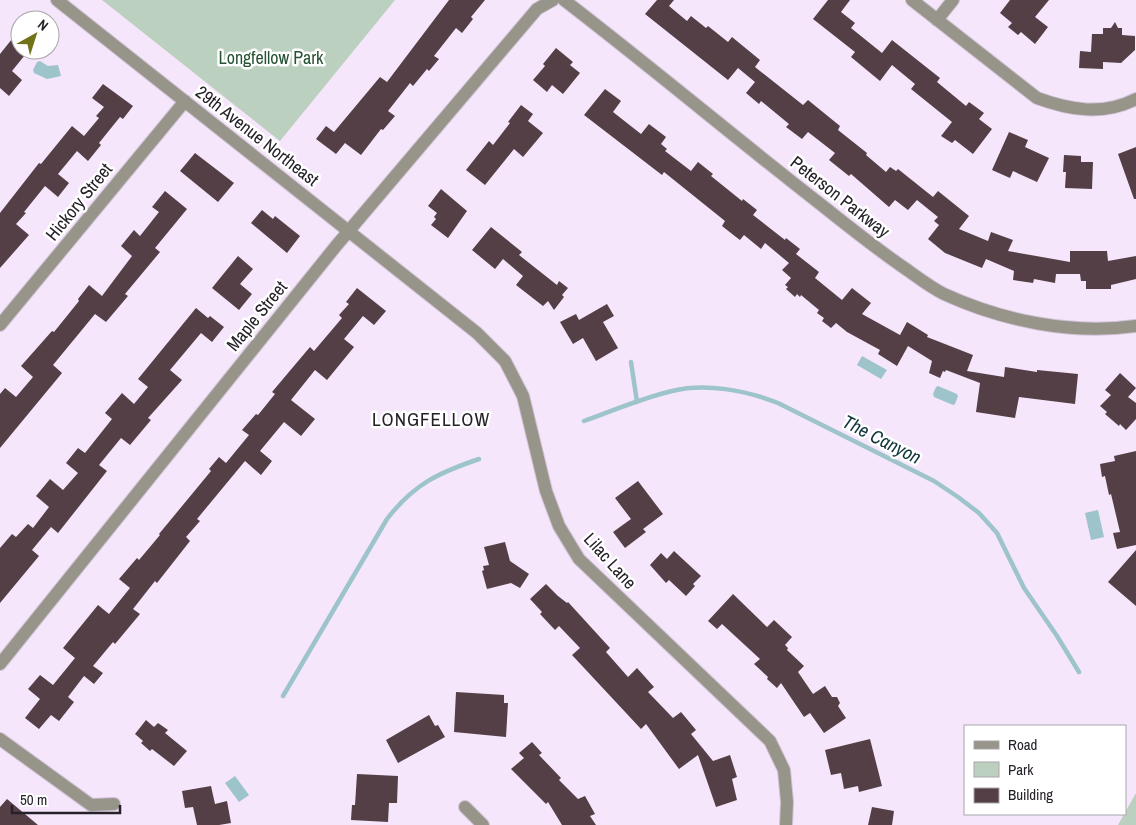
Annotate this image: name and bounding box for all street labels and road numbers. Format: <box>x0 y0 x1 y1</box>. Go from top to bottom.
street label: 29th Avenue Northeast <box>191 80 324 192</box>
street label: Peterson Parkway <box>785 150 896 244</box>
street label: Hickory Street <box>39 157 118 246</box>
street label: Maple Street <box>221 275 293 356</box>
street label: Lilac Lane <box>578 527 642 594</box>

